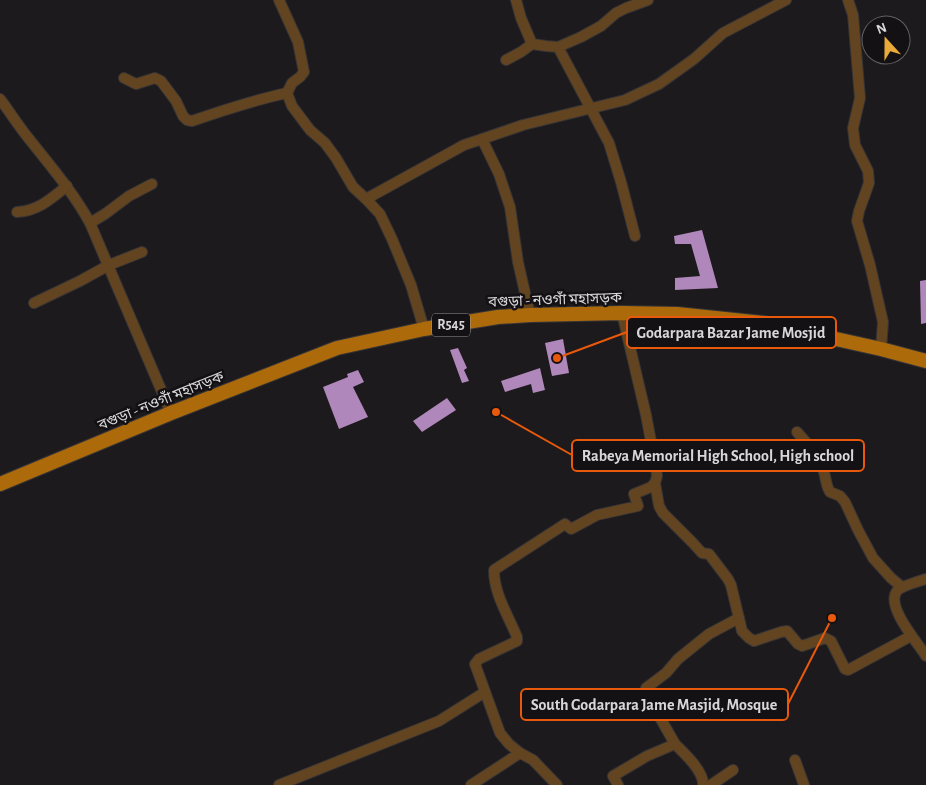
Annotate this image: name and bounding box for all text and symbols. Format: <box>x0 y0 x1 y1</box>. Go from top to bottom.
north arrow <box>861 15 911 65</box>
text: N <box>875 21 889 37</box>
street label: বগুড়া - নওগাঁ মহাসড়ক <box>487 288 623 310</box>
road number: R545 <box>432 314 470 336</box>
callout: Godarpara Bazar Jame Mosjid <box>627 317 836 348</box>
text: Godarpara Bazar Jame Mosjid <box>637 325 826 342</box>
street label: বগুড়া - নওগাঁ মহাসড়ক <box>94 367 227 433</box>
callout: Rabeya Memorial High School, High school <box>572 440 864 471</box>
text: Rabeya Memorial High School, High school <box>582 448 854 465</box>
callout: South Godarpara Jame Masjid, Mosque <box>521 689 788 720</box>
text: South Godarpara Jame Masjid, Mosque <box>531 697 778 714</box>

